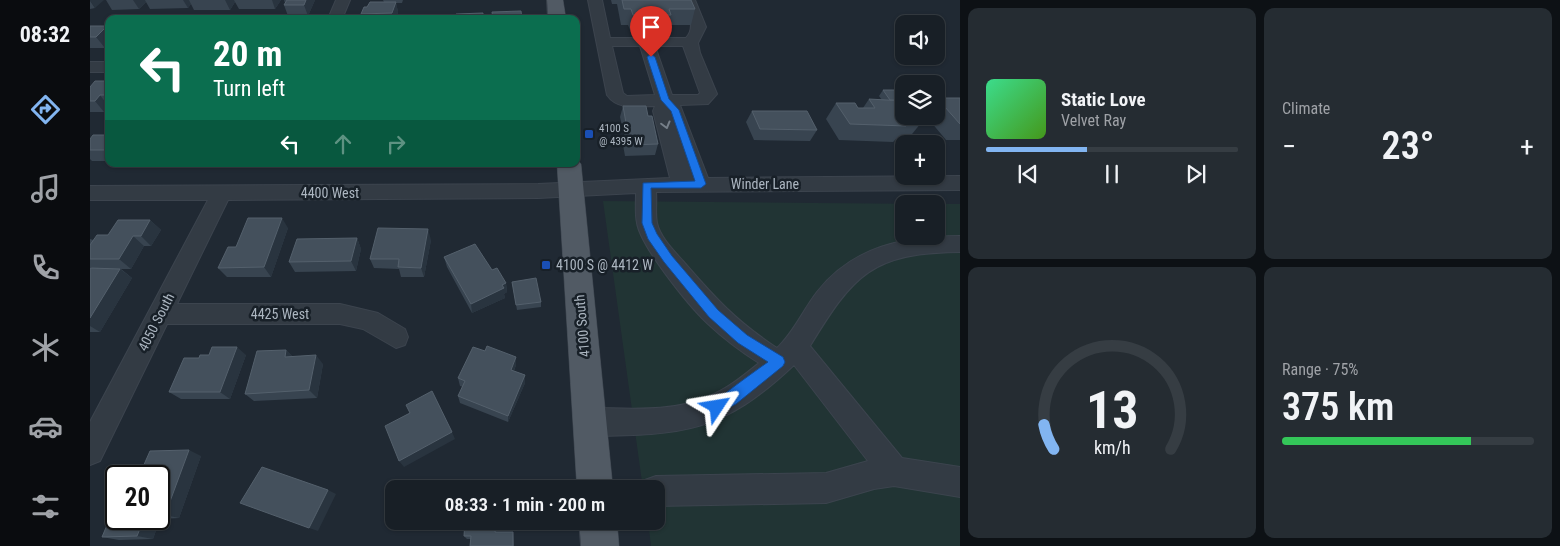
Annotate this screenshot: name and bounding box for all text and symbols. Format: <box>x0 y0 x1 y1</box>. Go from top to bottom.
pin <box>630 6 672 57</box>
icon: arrive <box>637 13 665 41</box>
map controls <box>895 15 945 245</box>
button: sound <box>895 15 945 65</box>
text: 08:32 <box>20 22 70 47</box>
text: 20 m <box>213 34 282 75</box>
icon: left <box>130 35 195 100</box>
button: layers <box>895 75 945 125</box>
text: Turn left <box>213 76 285 101</box>
text: Static Love <box>1061 88 1146 111</box>
icon: directions <box>28 92 63 127</box>
text: Climate <box>1282 99 1330 118</box>
text: Velvet Ray <box>1061 111 1126 130</box>
one-way arrow <box>660 121 670 129</box>
place label: 4100 S @ 4395 W <box>599 122 643 148</box>
text: 23° <box>1382 124 1434 168</box>
marker: 4100 S @ 4395 W <box>583 128 595 140</box>
icon: left <box>276 130 304 158</box>
icon: ahead <box>329 130 357 158</box>
icon: right <box>382 130 410 158</box>
text: − <box>1282 130 1296 163</box>
text: + <box>1520 130 1534 163</box>
button: + <box>895 135 945 185</box>
icon: previous <box>1014 160 1042 188</box>
icon: pause <box>1098 160 1126 188</box>
icon: next <box>1182 160 1210 188</box>
icon: music <box>28 171 63 206</box>
street label: Winder Lane <box>731 176 800 192</box>
street label: 4400 West <box>301 185 359 201</box>
button: − <box>895 195 945 245</box>
icon: phone <box>28 250 63 285</box>
place label: 4100 S @ 4412 W <box>556 257 653 273</box>
marker: 4100 S @ 4412 W <box>540 259 552 271</box>
street label: 4050 South <box>135 290 177 354</box>
street label: 4100 South <box>571 294 593 358</box>
street label: 4425 West <box>251 306 309 322</box>
icon: climate <box>28 330 63 365</box>
text: Range · 75% <box>1282 360 1358 379</box>
position arrow <box>690 380 742 432</box>
text: 13 <box>1086 380 1138 441</box>
text: 375 km <box>1282 385 1394 429</box>
icon: car <box>28 409 63 444</box>
text: km/h <box>1094 437 1130 458</box>
speed limit sign: 20 <box>105 465 170 530</box>
icon: filters <box>28 489 63 524</box>
text: 08:33 · 1 min · 200 m <box>445 493 605 516</box>

